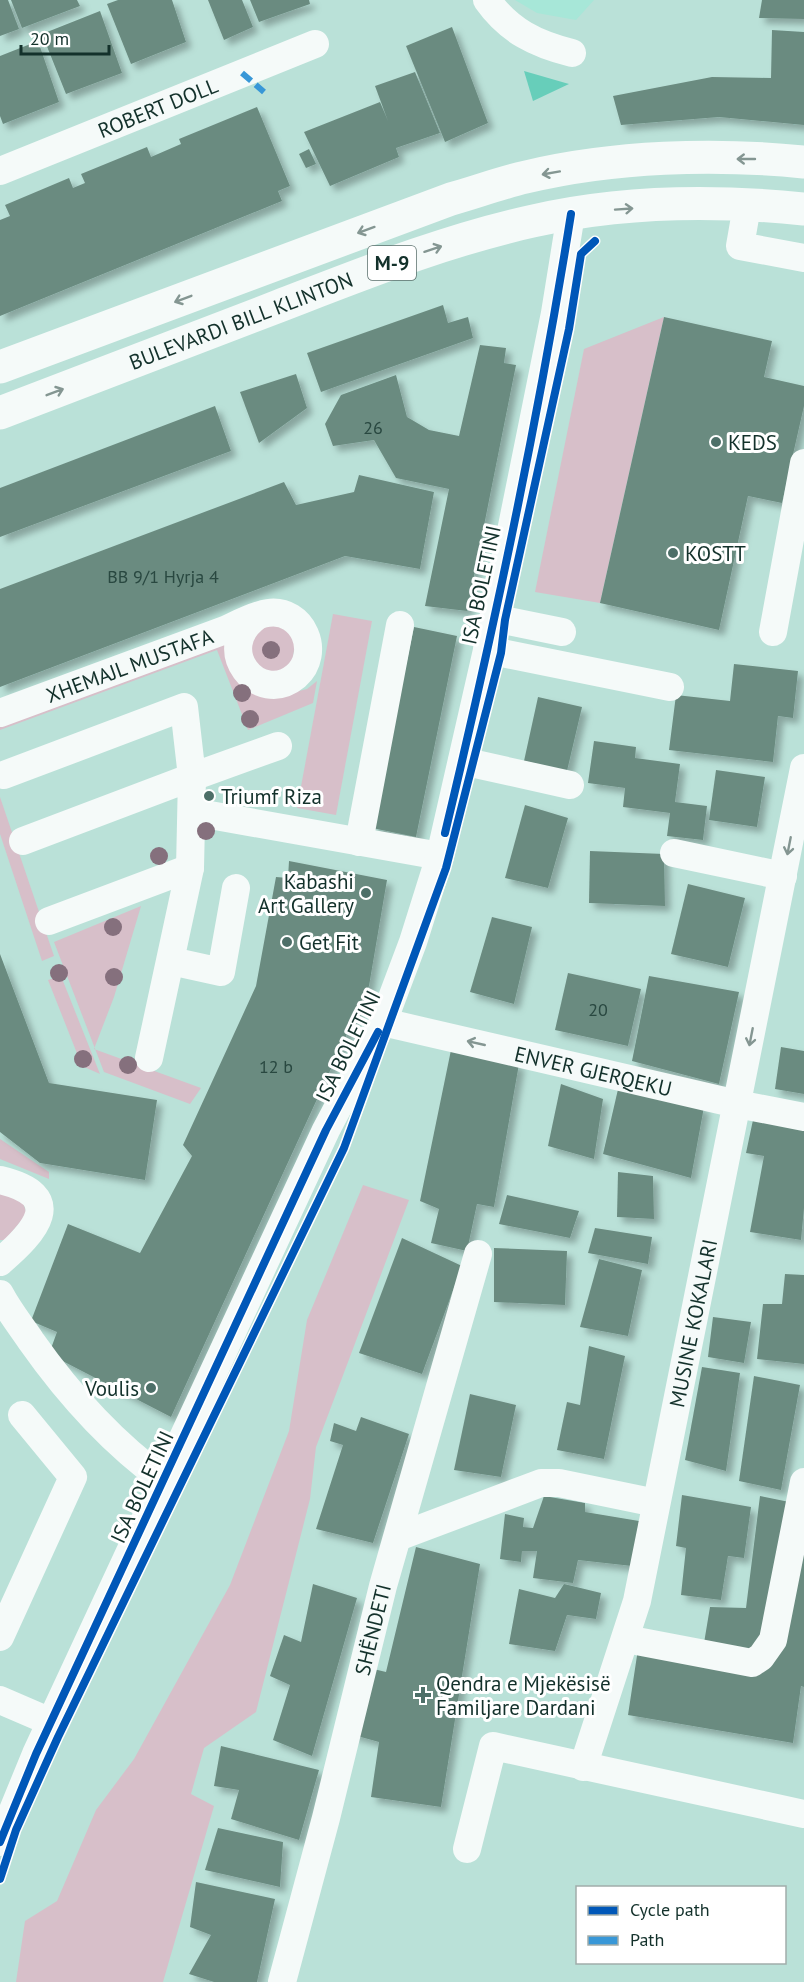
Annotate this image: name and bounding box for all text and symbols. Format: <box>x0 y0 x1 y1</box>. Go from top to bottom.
scale bar <box>21 18 110 56</box>
text: 20 m <box>30 27 69 50</box>
street label: ROBERT DOLL <box>94 71 222 144</box>
one-way arrow <box>736 153 756 165</box>
one-way arrow <box>542 167 562 178</box>
one-way arrow <box>613 203 633 214</box>
one-way arrow <box>357 226 375 237</box>
one-way arrow <box>424 243 442 254</box>
road number: M-9 <box>368 246 416 280</box>
street label: BULEVARDI BILL KLINTON <box>125 265 356 375</box>
one-way arrow <box>174 294 193 305</box>
one-way arrow <box>45 386 63 397</box>
house number: 26 <box>363 416 383 439</box>
place label: KEDS <box>728 429 777 456</box>
marker: KEDS <box>709 435 723 449</box>
street label: ISA BOLETINI <box>455 523 507 647</box>
place label: KOSTT <box>685 540 746 567</box>
marker: KOSTT <box>666 546 680 560</box>
house number: BB 9/1 Hyrja 4 <box>107 565 219 588</box>
street label: XHEMAJL MUSTAFA <box>42 622 217 708</box>
place label: Triumf Riza <box>221 783 322 810</box>
marker: Triumf Riza <box>202 789 216 803</box>
one-way arrow <box>783 835 794 855</box>
place label: Kabashi Art Gallery <box>258 868 354 919</box>
marker: Kabashi Art Gallery <box>359 886 373 900</box>
place label: Get Fit <box>299 929 359 956</box>
marker: Get Fit <box>280 935 294 949</box>
street label: ISA BOLETINI <box>309 986 387 1106</box>
house number: 20 <box>588 998 608 1021</box>
one-way arrow <box>745 1027 756 1046</box>
one-way arrow <box>466 1037 486 1048</box>
street label: ENVER GJERQEKU <box>512 1039 675 1102</box>
house number: 12 b <box>259 1055 293 1078</box>
street label: MUSINE KOKALARI <box>663 1237 723 1410</box>
place label: Voulis <box>84 1375 139 1402</box>
marker: Voulis <box>144 1381 158 1395</box>
street label: ISA BOLETINI <box>104 1426 180 1548</box>
street label: SHËNDETI <box>348 1581 397 1678</box>
place label: Qendra e Mjekësisë Familjare Dardani <box>436 1670 611 1721</box>
marker: Qendra e Mjekësisë Familjare Dardani <box>414 1686 432 1704</box>
legend <box>576 1886 786 1964</box>
text: Cycle path <box>630 1898 710 1921</box>
text: Path <box>630 1928 664 1951</box>

